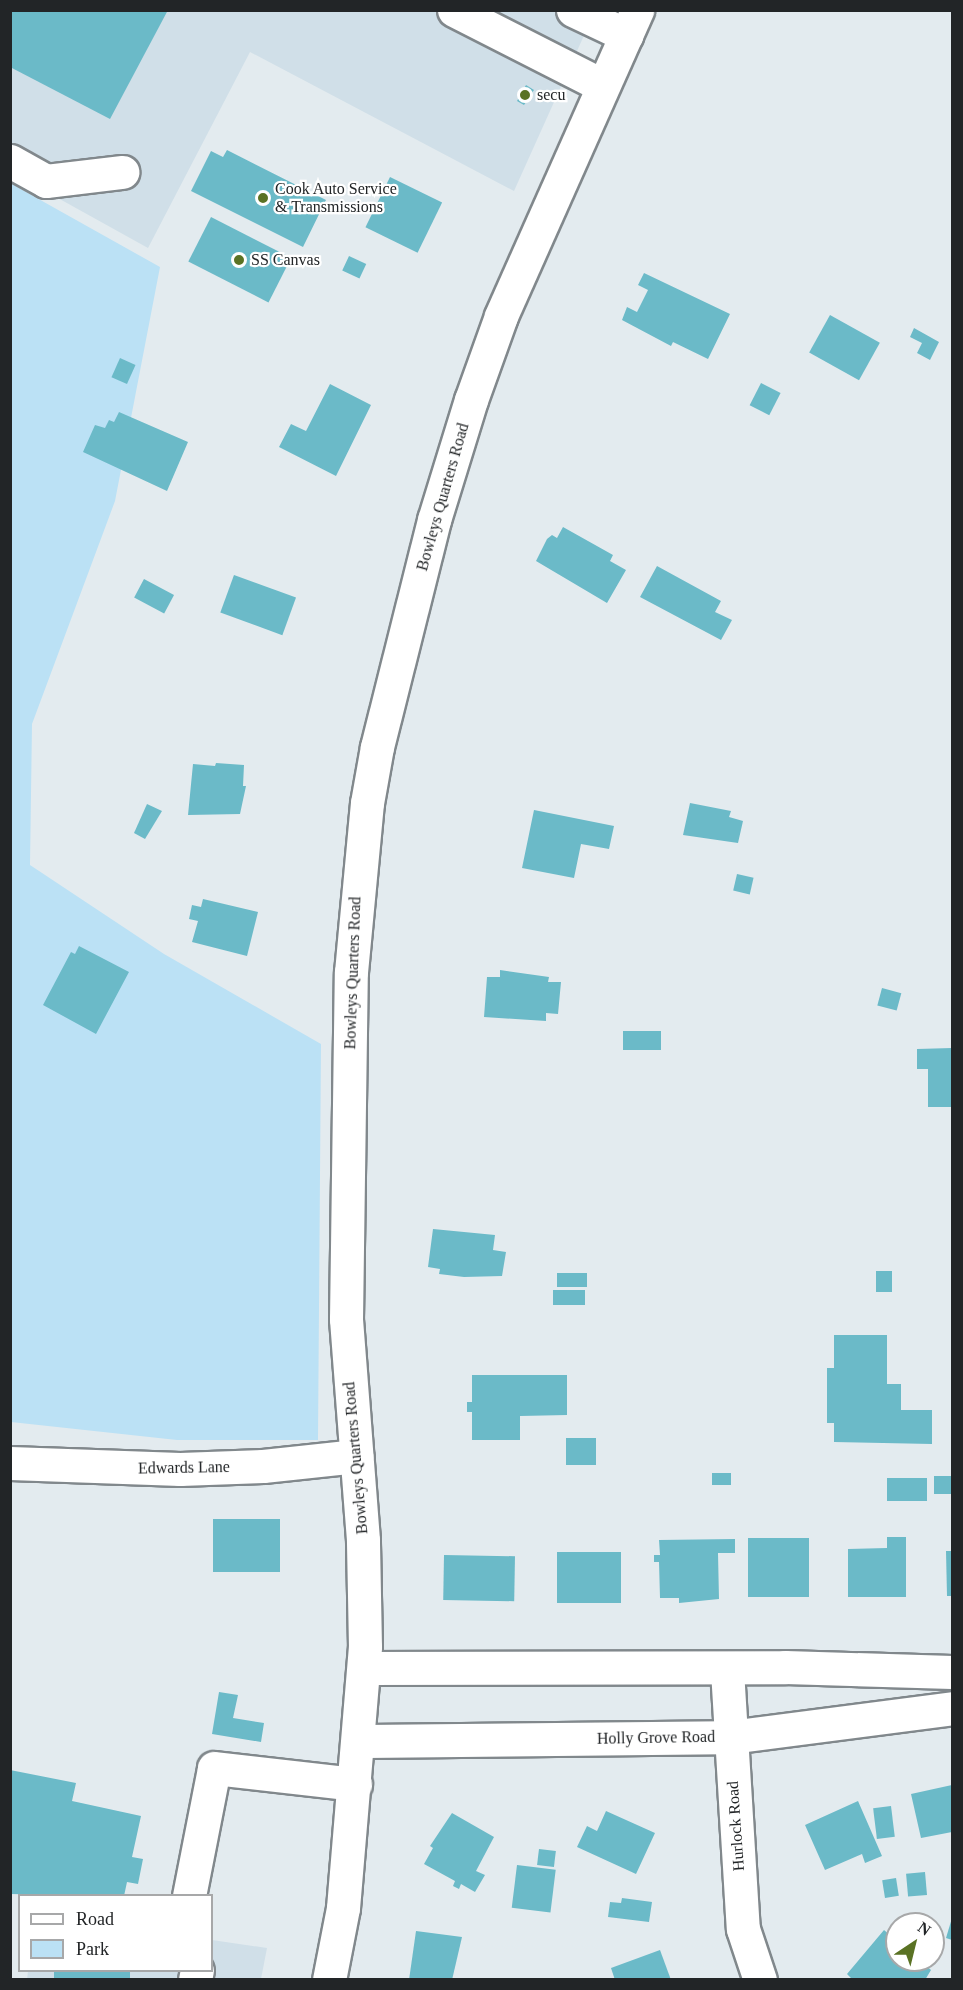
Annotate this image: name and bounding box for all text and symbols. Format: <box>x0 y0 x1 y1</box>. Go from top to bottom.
place label: secu <box>537 85 565 105</box>
marker: secu <box>518 88 532 102</box>
place label: Cook Auto Service & Transmissions <box>275 179 398 217</box>
marker: Cook Auto Service & Transmissions <box>256 191 270 205</box>
place label: SS Canvas <box>251 250 320 270</box>
marker: SS Canvas <box>232 253 246 267</box>
street label: Bowleys Quarters Road <box>413 421 473 573</box>
street label: Bowleys Quarters Road <box>341 896 365 1050</box>
street label: Bowleys Quarters Road <box>340 1381 372 1535</box>
street label: Edwards Lane <box>138 1458 230 1478</box>
street label: Holly Grove Road <box>597 1727 715 1749</box>
street label: Hurlock Road <box>723 1780 749 1872</box>
legend <box>18 1894 213 1972</box>
text: Road <box>76 1909 114 1929</box>
north arrow <box>885 1912 945 1972</box>
text: N <box>915 1918 934 1939</box>
text: Park <box>76 1939 109 1959</box>

